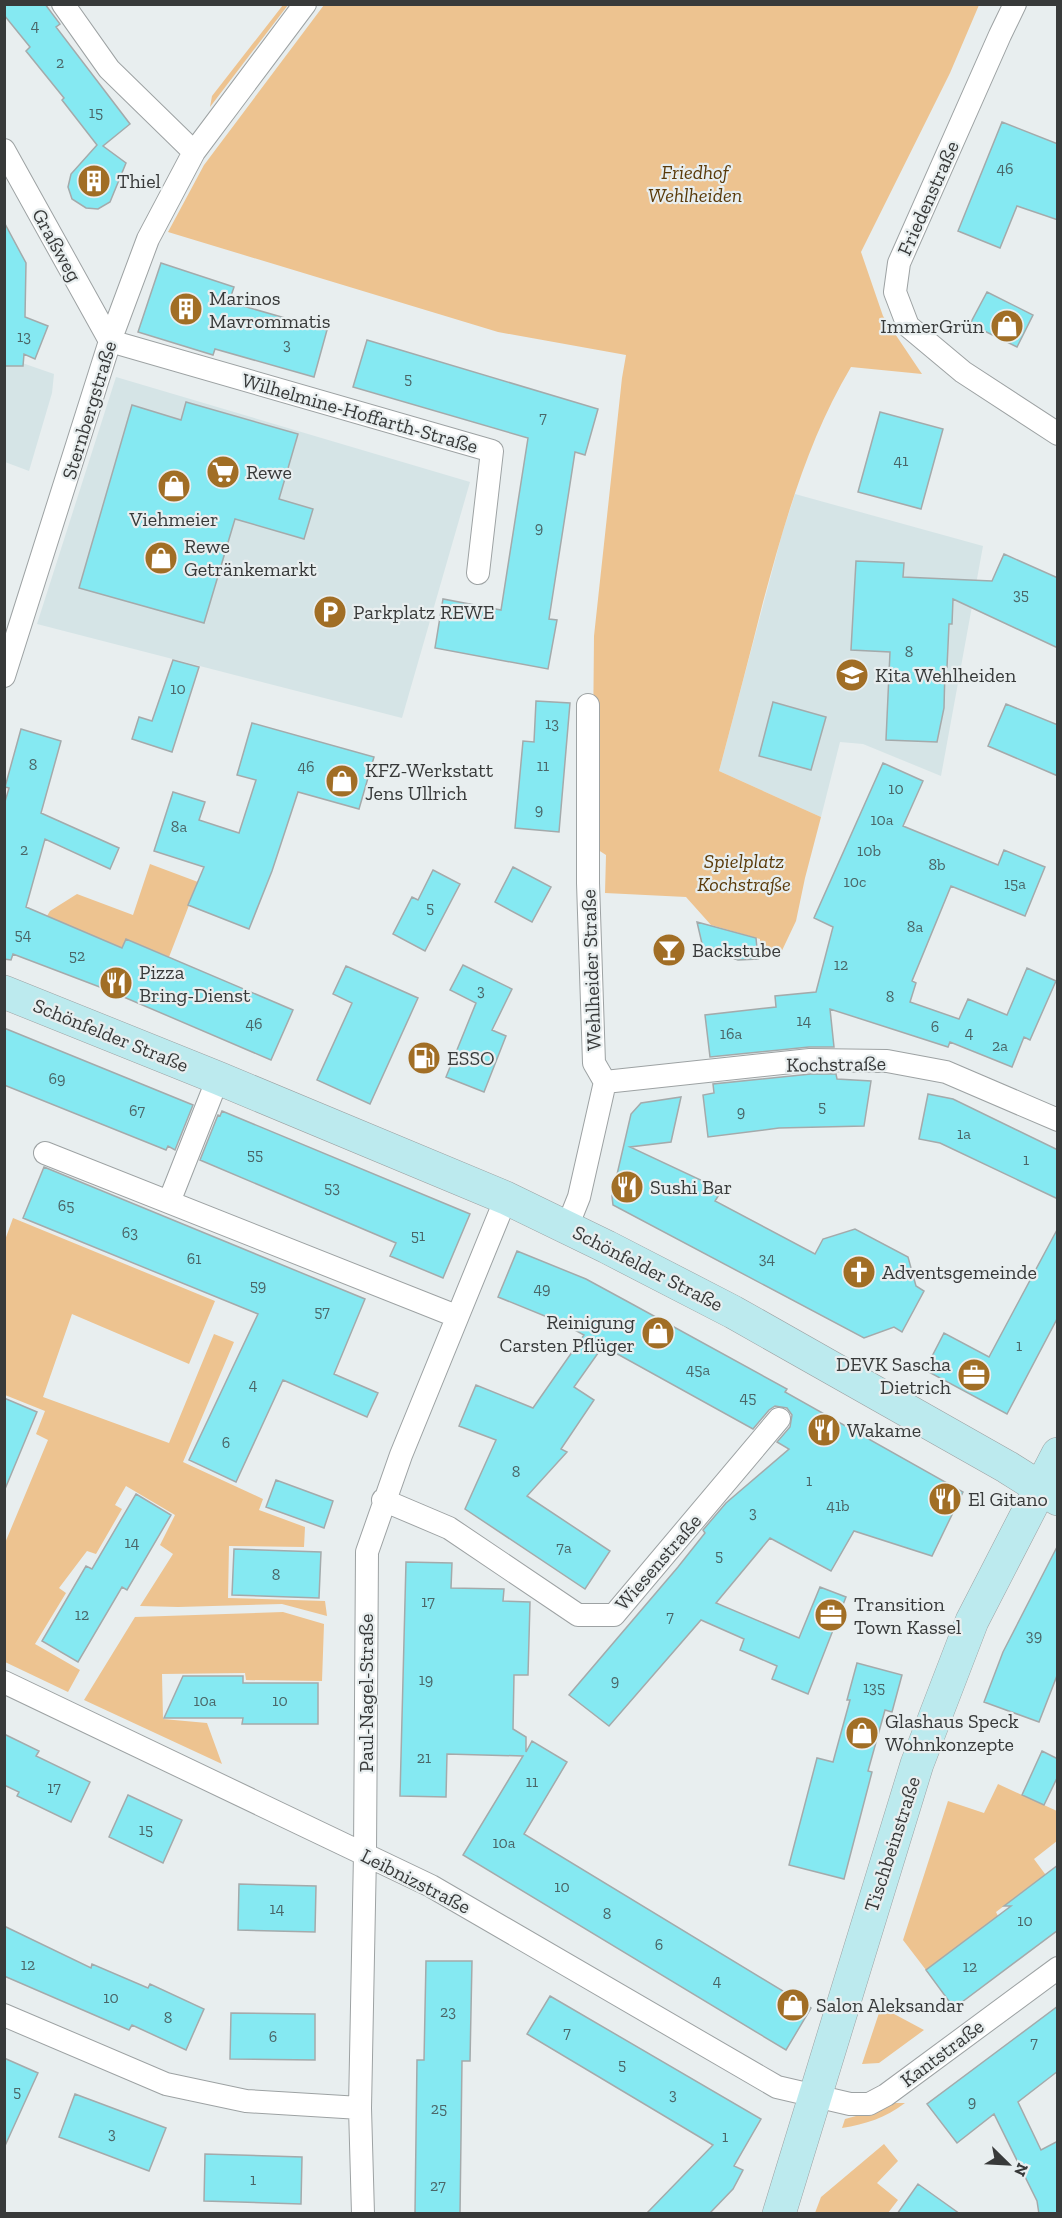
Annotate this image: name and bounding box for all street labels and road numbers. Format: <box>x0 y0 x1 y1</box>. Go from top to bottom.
street label: Friedenstraße <box>892 137 964 259</box>
street label: Graßweg <box>27 204 87 286</box>
street label: Sternbergstraße <box>57 338 121 482</box>
street label: Wilhelmine-Hoffarth-Straße <box>239 368 481 458</box>
street label: Wehlheider Straße <box>576 889 606 1051</box>
street label: Schönfelder Straße <box>30 993 192 1077</box>
street label: Kochstraße <box>786 1051 886 1077</box>
street label: Schönfelder Straße <box>569 1220 727 1316</box>
street label: Wiesenstraße <box>610 1509 706 1615</box>
street label: Paul-Nagel-Straße <box>354 1614 378 1772</box>
street label: Tischbeinstraße <box>859 1773 925 1915</box>
street label: Leibnizstraße <box>357 1843 475 1919</box>
street label: Kantstraße <box>896 2014 988 2092</box>

